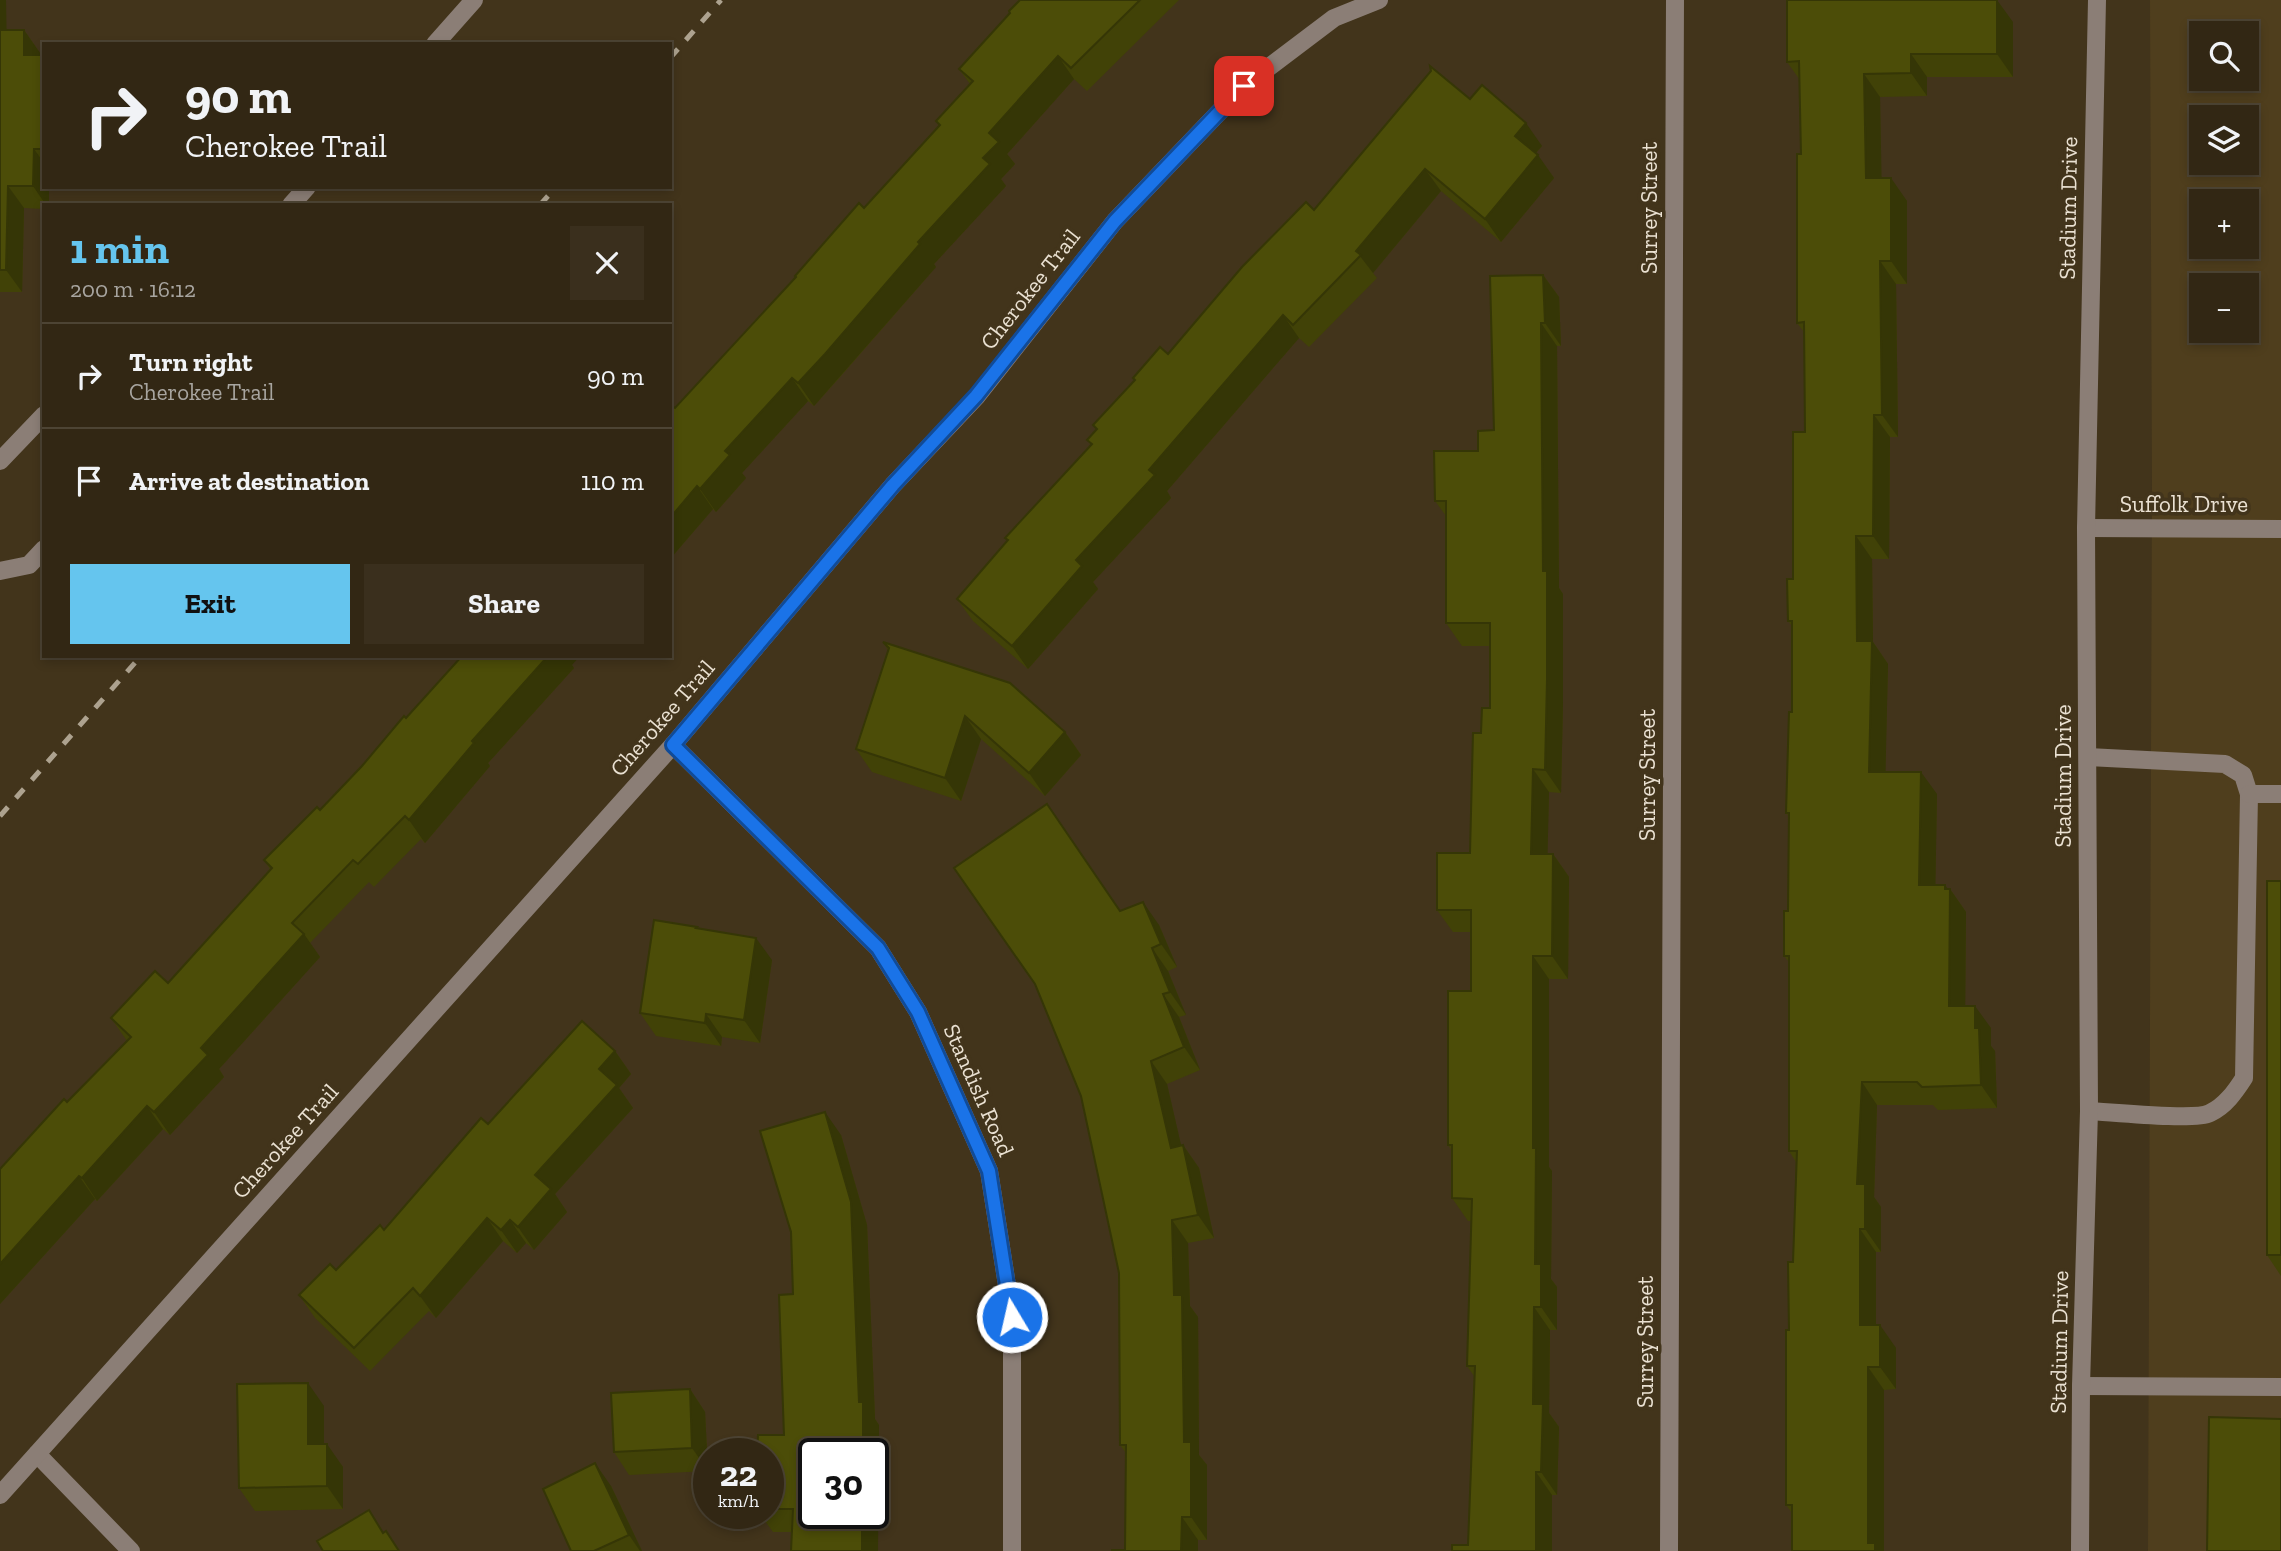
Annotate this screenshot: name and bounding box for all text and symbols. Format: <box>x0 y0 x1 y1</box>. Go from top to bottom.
map controls <box>2189 21 2259 343</box>
button: search <box>2189 21 2259 91</box>
pin <box>1214 56 1274 116</box>
text: 90 m <box>185 67 292 126</box>
icon: arrive <box>1225 67 1263 105</box>
icon: right <box>70 70 161 161</box>
button: layers <box>2189 105 2259 175</box>
text: Cherokee Trail <box>185 127 387 165</box>
street label: Stadium Drive <box>2053 136 2083 280</box>
street label: Surrey Street <box>1635 142 1663 274</box>
button: + <box>2189 189 2259 259</box>
text: 1 min <box>70 223 169 274</box>
street label: Cherokee Trail <box>974 223 1086 355</box>
button: close <box>570 226 644 300</box>
button: − <box>2189 273 2259 343</box>
text: 200 m · 16:12 <box>70 275 196 303</box>
text: Turn right <box>129 346 252 378</box>
icon: right <box>70 357 108 395</box>
text: 90 m <box>587 360 644 392</box>
text: Cherokee Trail <box>129 378 274 406</box>
icon: arrive <box>70 462 108 500</box>
text: Arrive at destination <box>129 465 369 497</box>
text: 110 m <box>581 465 644 497</box>
street label: Suffolk Drive <box>2120 490 2248 518</box>
button: Exit <box>70 564 350 644</box>
button: Share <box>364 564 644 644</box>
street label: Cherokee Trail <box>604 654 720 782</box>
street label: Stadium Drive <box>2049 704 2077 848</box>
street label: Surrey Street <box>1633 709 1661 841</box>
street label: Standish Road <box>937 1020 1021 1161</box>
street label: Cherokee Trail <box>226 1078 344 1204</box>
street label: Stadium Drive <box>2044 1270 2074 1414</box>
street label: Surrey Street <box>1631 1276 1659 1408</box>
position arrow <box>975 1280 1049 1354</box>
speed limit sign: 30 <box>798 1438 889 1529</box>
text: 22 <box>720 1453 757 1495</box>
text: km/h <box>718 1490 759 1512</box>

